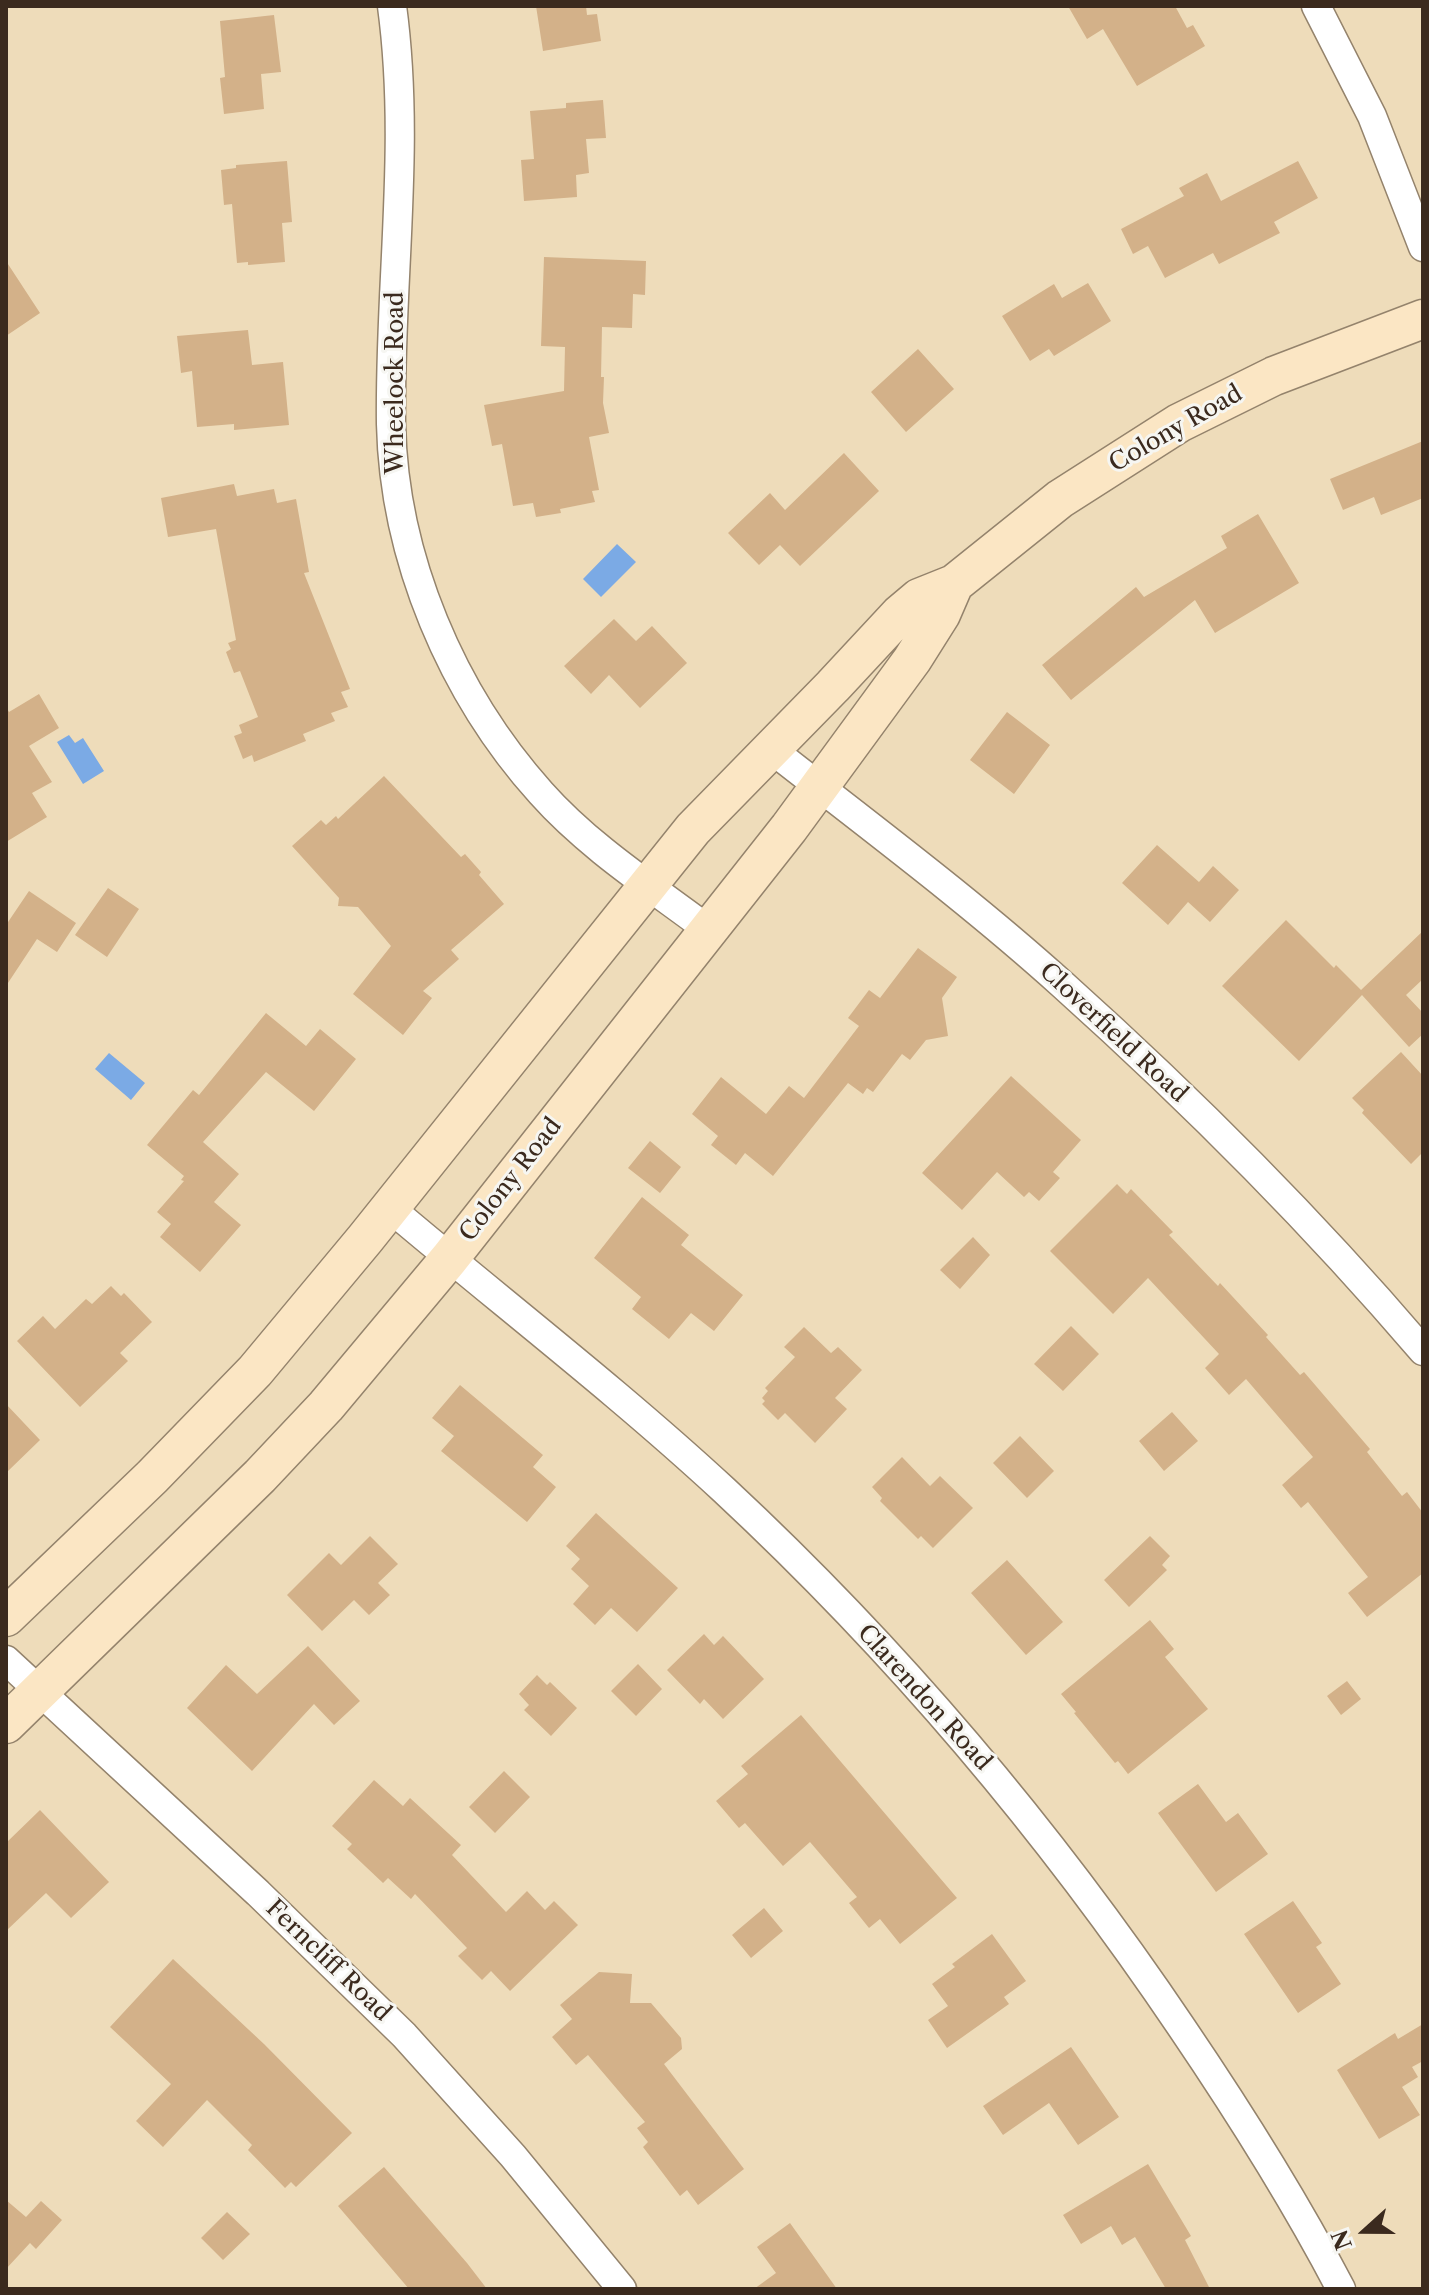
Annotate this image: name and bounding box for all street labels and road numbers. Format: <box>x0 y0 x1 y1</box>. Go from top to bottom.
street label: Wheelock Road <box>382 292 410 474</box>
street label: Colony Road <box>1104 379 1248 479</box>
street label: Cloverfield Road <box>1033 957 1193 1109</box>
street label: Colony Road <box>454 1113 568 1247</box>
street label: Clarendon Road <box>851 1619 997 1777</box>
street label: Ferncliff Road <box>260 1894 396 2028</box>

